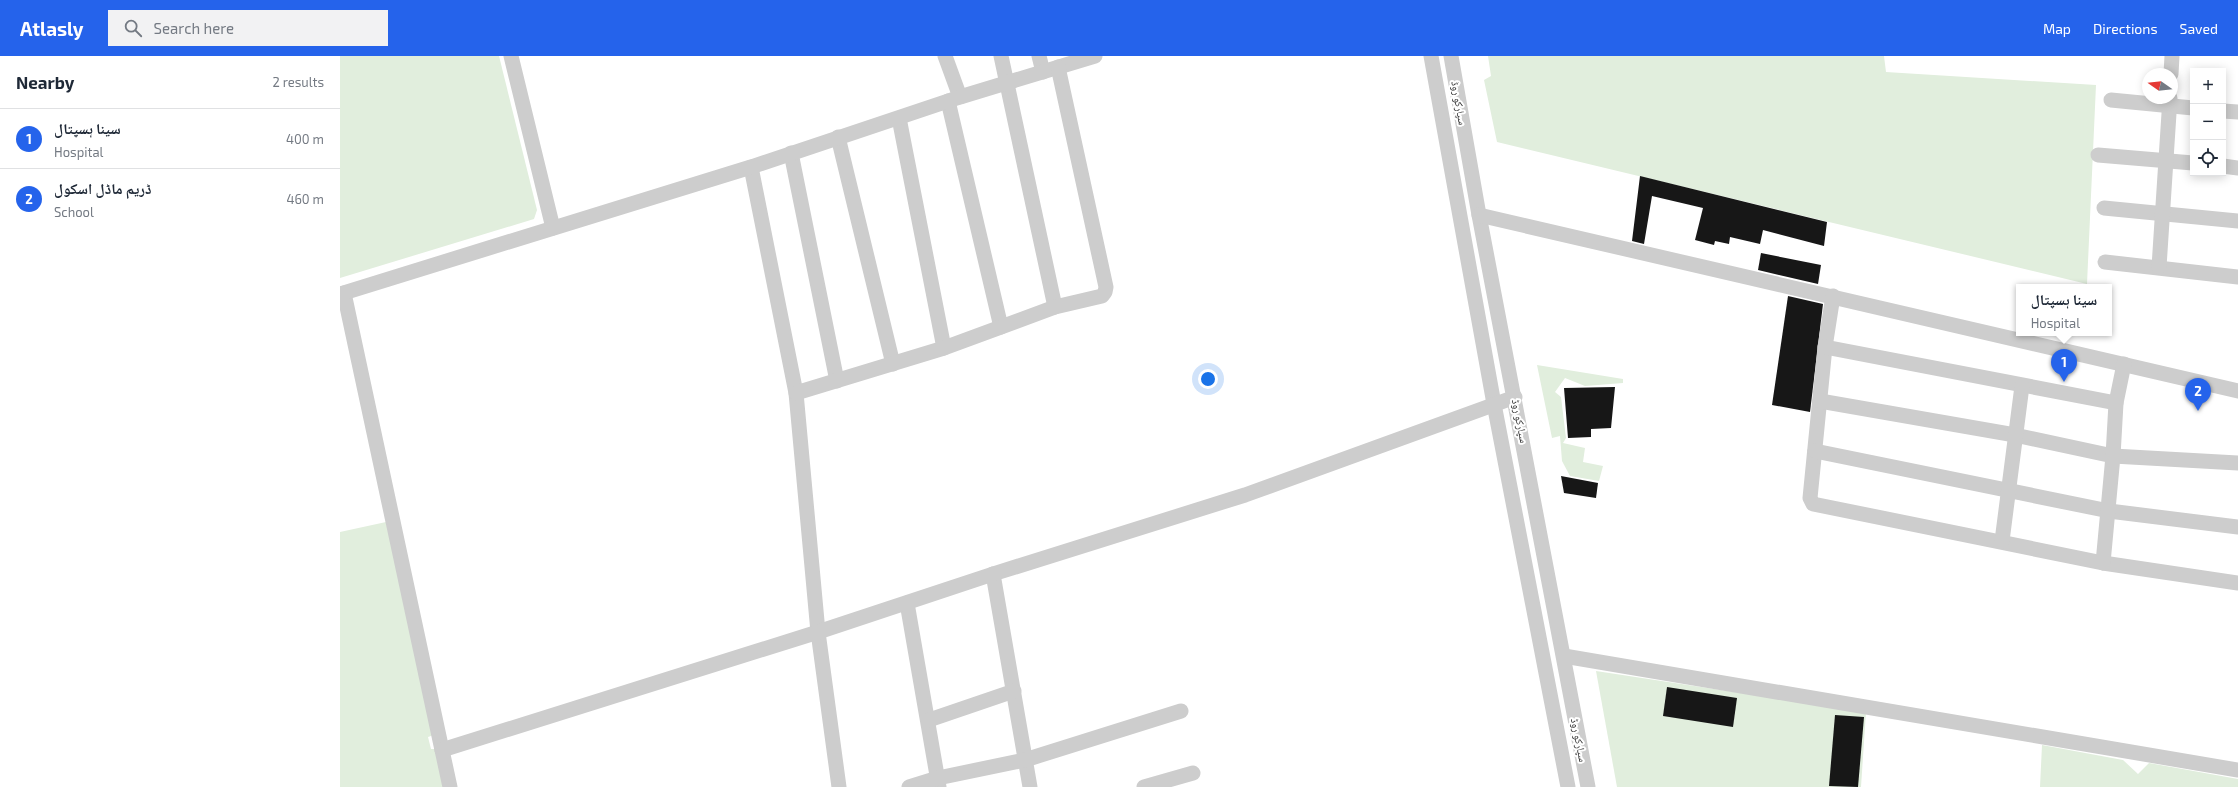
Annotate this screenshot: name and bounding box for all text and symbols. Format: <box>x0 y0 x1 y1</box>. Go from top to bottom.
search box <box>108 10 388 46</box>
text: Atlasly <box>20 17 84 40</box>
icon: search <box>122 17 144 39</box>
text: Search here <box>154 19 234 37</box>
text: Map <box>2043 20 2071 37</box>
text: Directions <box>2093 20 2158 37</box>
text: Saved <box>2180 20 2218 37</box>
north arrow <box>2142 68 2178 104</box>
map controls <box>2190 68 2226 176</box>
button: + <box>2190 68 2226 104</box>
text: Nearby <box>16 72 74 92</box>
text: 2 results <box>272 74 324 90</box>
street label: سپارکو روڈ <box>1448 80 1470 126</box>
button: − <box>2190 104 2226 140</box>
text: سینا ہسپتال <box>54 119 121 137</box>
text: 1 <box>26 131 32 147</box>
text: 400 m <box>286 131 324 147</box>
button: locate <box>2190 140 2226 176</box>
text: Hospital <box>54 144 103 160</box>
text: ڈریم ماڈل اسکول <box>54 179 152 197</box>
text: 2 <box>25 191 33 207</box>
text: 460 m <box>286 191 324 207</box>
text: School <box>54 204 94 220</box>
popup <box>2016 284 2112 336</box>
text: سینا ہسپتال <box>2031 290 2097 308</box>
text: Hospital <box>2031 315 2080 331</box>
pin: 1 <box>2051 349 2077 382</box>
your location <box>1198 369 1218 389</box>
pin: 2 <box>2185 378 2211 411</box>
street label: سپارکو روڈ <box>1509 398 1531 444</box>
street label: سپارکو روڈ <box>1568 717 1590 763</box>

